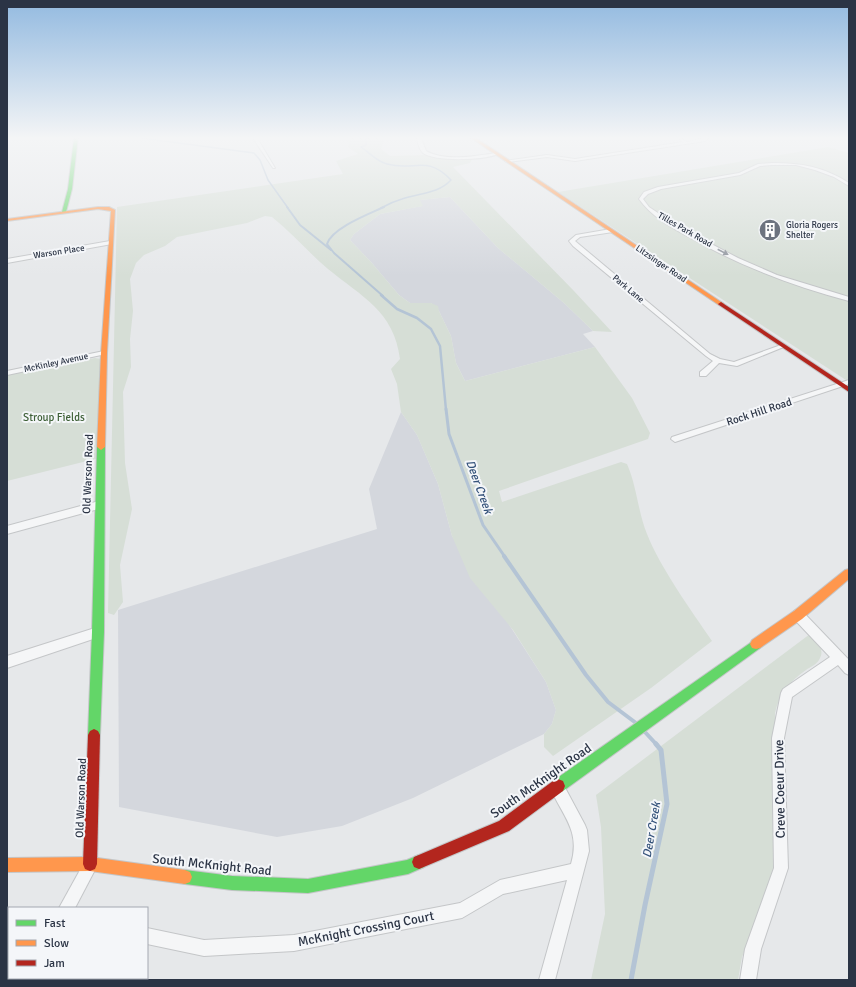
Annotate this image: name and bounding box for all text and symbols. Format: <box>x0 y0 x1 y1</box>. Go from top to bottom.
street label: Tilles Park Road <box>656 210 714 250</box>
building icon: Gloria Rogers Shelter <box>757 217 783 243</box>
place label: Gloria Rogers Shelter <box>786 220 838 241</box>
street label: Warson Place <box>33 242 86 261</box>
street label: Litzsinger Road <box>633 243 689 285</box>
one-way arrow <box>718 249 729 255</box>
street label: Park Lane <box>610 273 646 306</box>
street label: McKinley Avenue <box>23 351 90 375</box>
street label: Rock Hill Road <box>725 395 794 429</box>
park label: Stroup Fields <box>23 411 85 424</box>
street label: Old Warson Road <box>80 434 96 514</box>
water label: Deer Creek <box>462 458 496 517</box>
street label: South McKnight Road <box>487 740 595 822</box>
street label: Creve Coeur Drive <box>771 740 789 838</box>
street label: Old Warson Road <box>73 758 89 838</box>
water label: Deer Creek <box>640 800 664 859</box>
street label: South McKnight Road <box>152 851 272 879</box>
legend <box>8 907 148 979</box>
street label: McKnight Crossing Court <box>297 908 436 950</box>
text: Fast <box>44 916 65 931</box>
text: Slow <box>44 936 69 951</box>
text: Jam <box>44 956 65 971</box>

